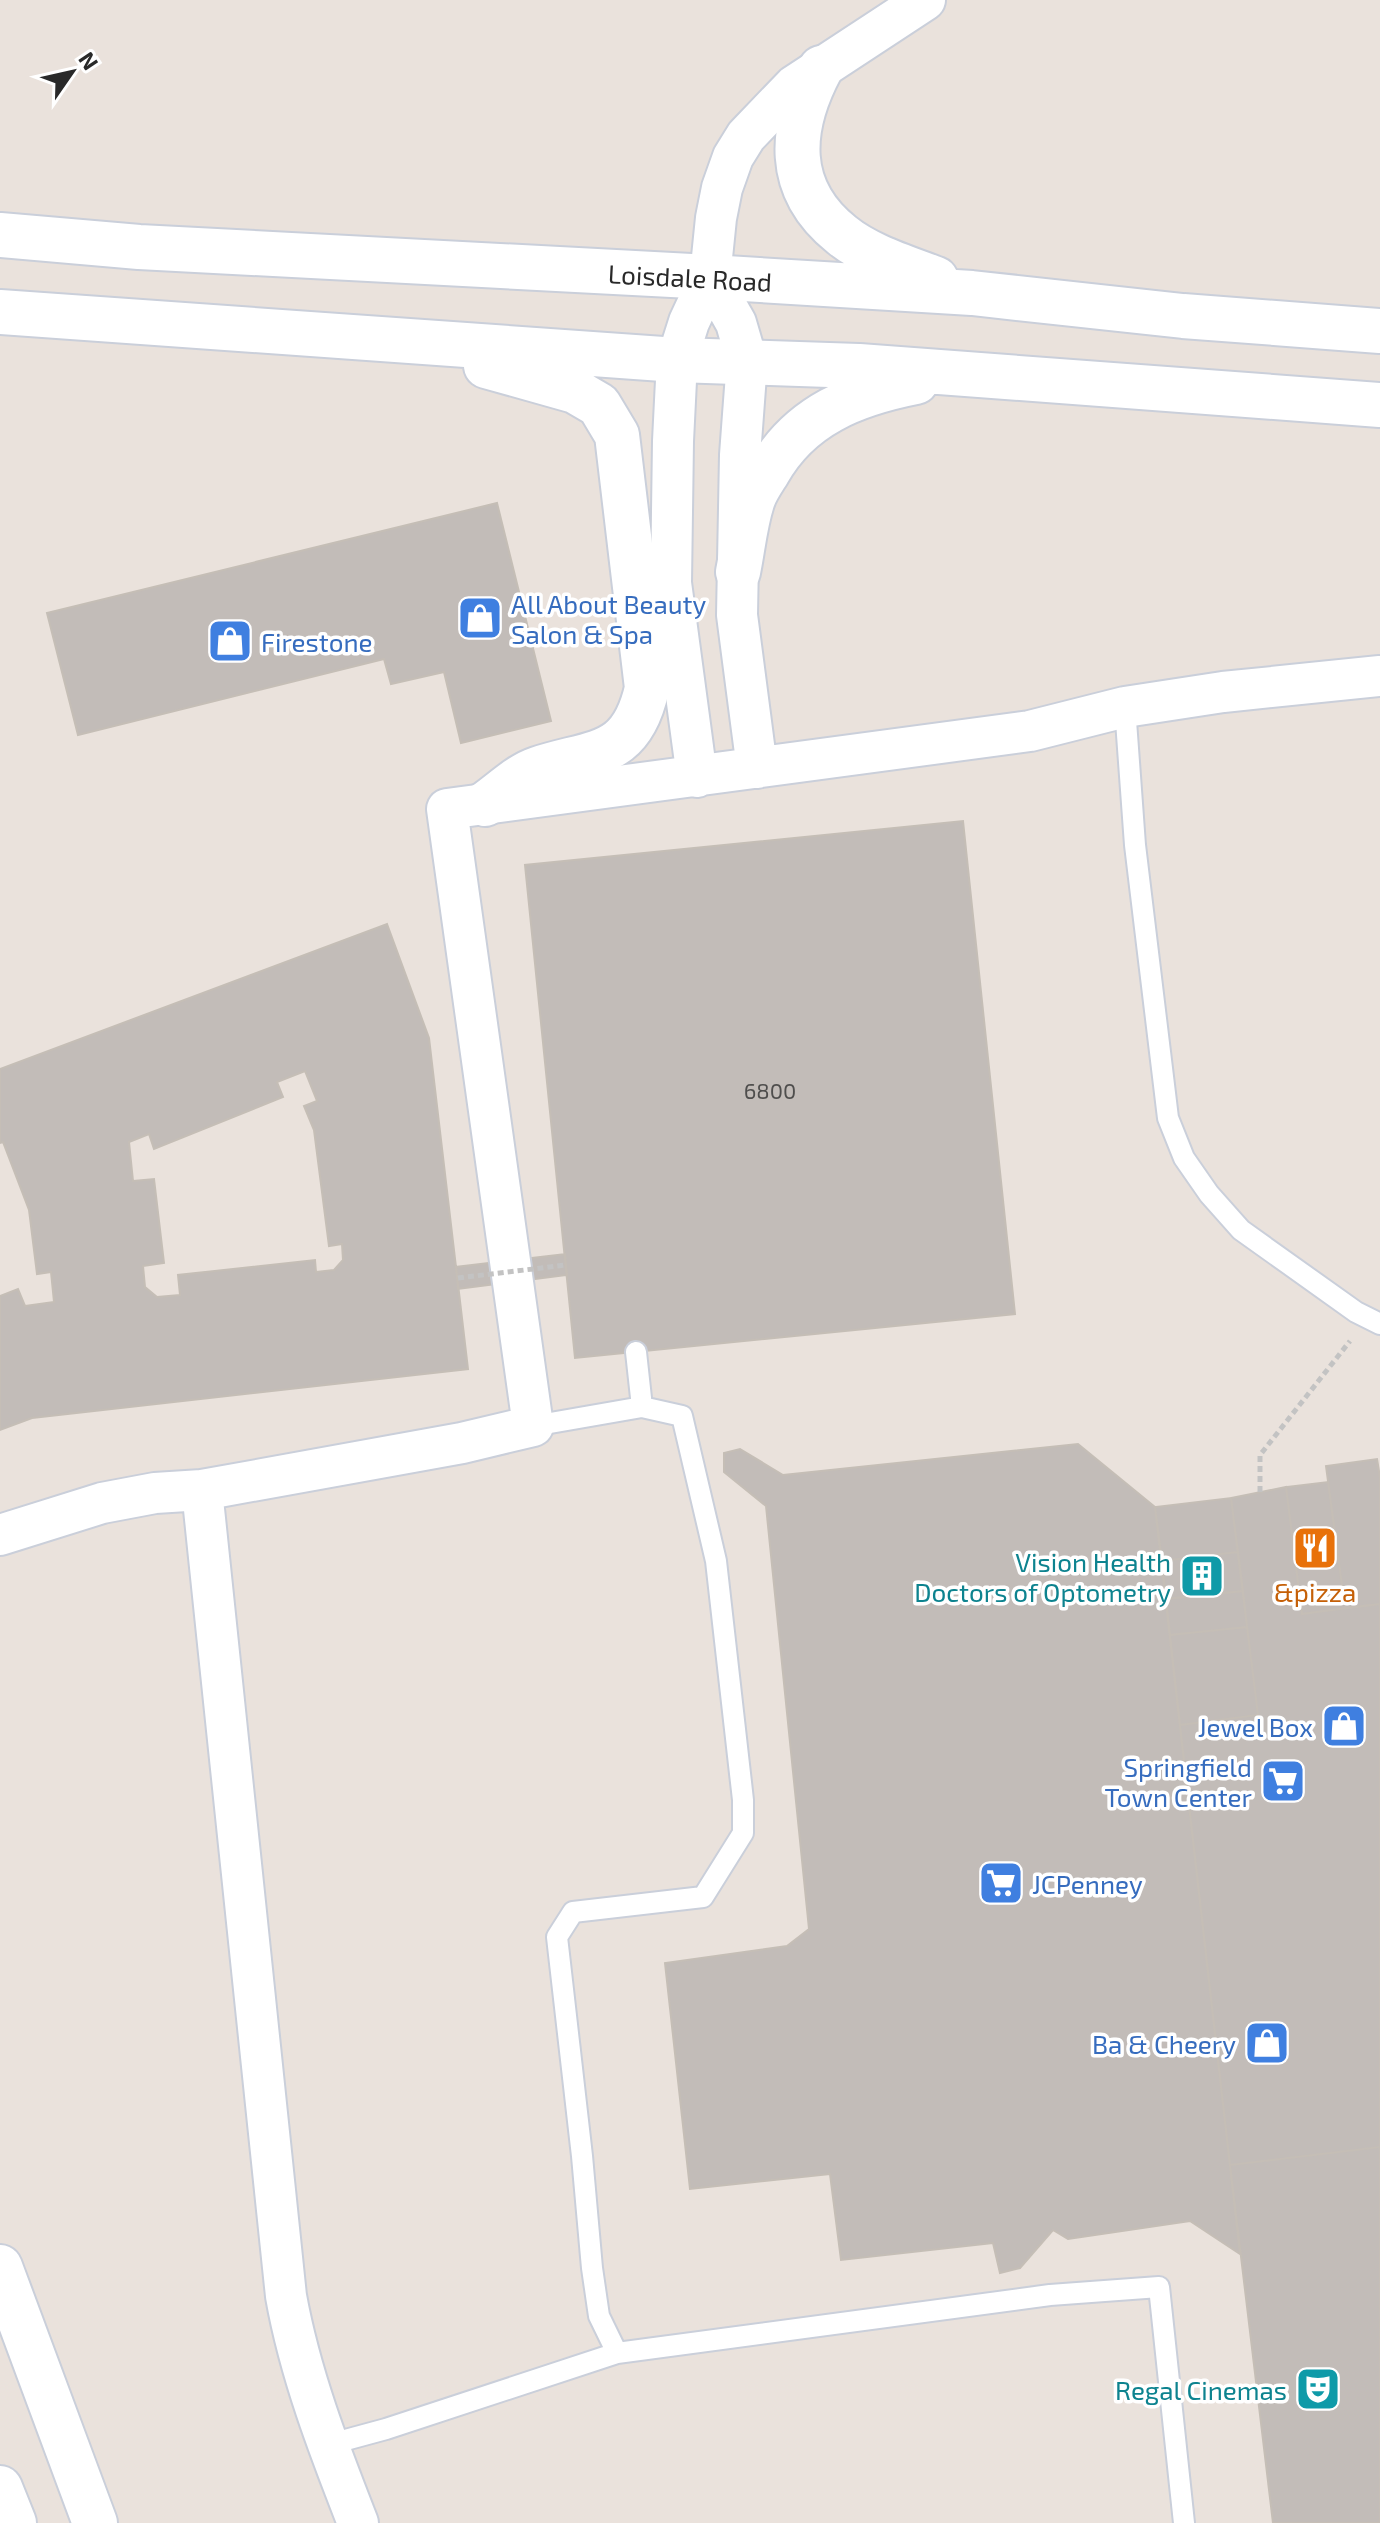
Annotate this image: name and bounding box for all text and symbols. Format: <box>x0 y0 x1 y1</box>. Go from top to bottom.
north arrow <box>32 32 112 112</box>
text: N <box>74 46 105 74</box>
street label: Loisdale Road <box>607 257 773 297</box>
place label: All About Beauty Salon & Spa <box>511 588 707 649</box>
shop icon: All About Beauty Salon & Spa <box>456 594 504 642</box>
shop icon: Firestone <box>206 617 254 665</box>
place label: Firestone <box>261 626 372 657</box>
house number: 6800 <box>744 1077 796 1103</box>
restaurant icon: &pizza <box>1291 1524 1339 1572</box>
place label: Vision Health Doctors of Optometry <box>914 1546 1171 1607</box>
building icon: Vision Health Doctors of Optometry <box>1178 1552 1226 1600</box>
place label: &pizza <box>1274 1576 1356 1607</box>
shop icon: Jewel Box <box>1320 1702 1368 1750</box>
place label: Jewel Box <box>1198 1711 1313 1742</box>
place label: Springfield Town Center <box>1105 1751 1252 1812</box>
supermarket icon: Springfield Town Center <box>1259 1757 1307 1805</box>
supermarket icon: JCPenney <box>977 1859 1025 1907</box>
place label: JCPenney <box>1032 1868 1143 1899</box>
shop icon: Ba & Cheery <box>1243 2019 1291 2067</box>
place label: Ba & Cheery <box>1092 2028 1236 2059</box>
theatre icon: Regal Cinemas <box>1294 2365 1342 2413</box>
place label: Regal Cinemas <box>1115 2374 1287 2405</box>

